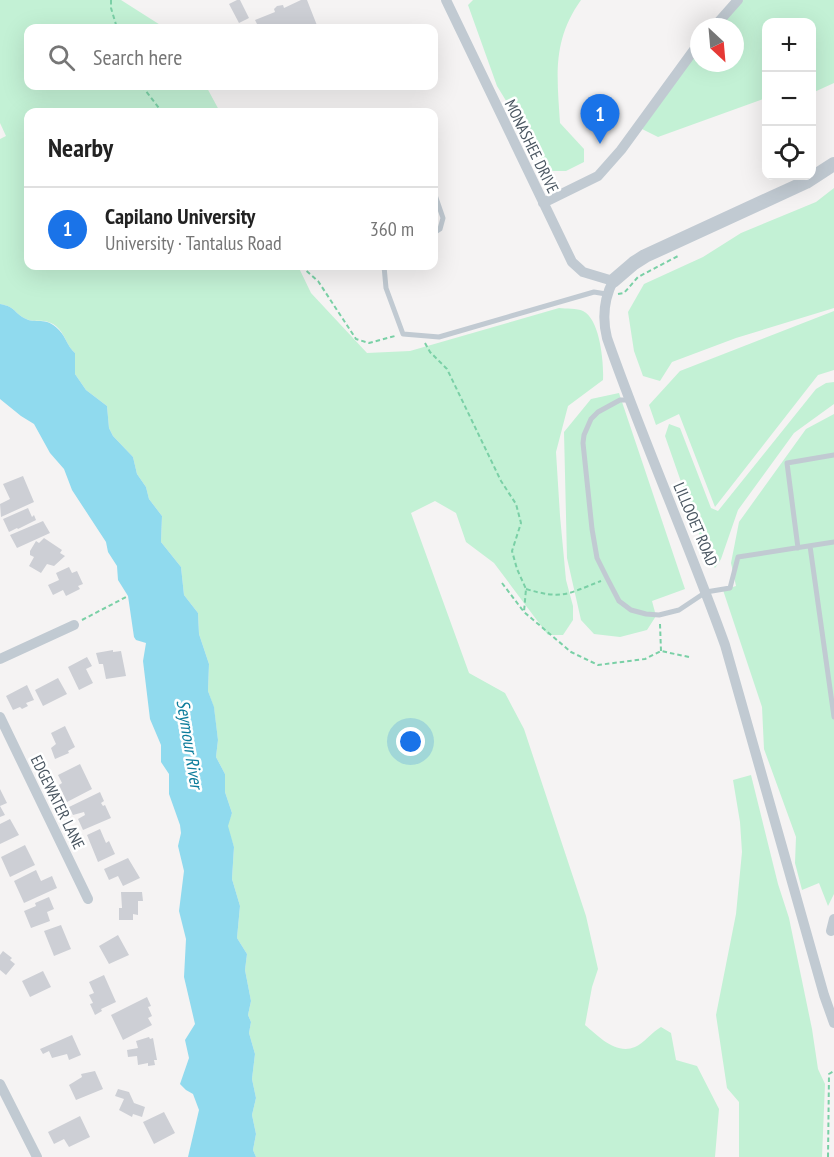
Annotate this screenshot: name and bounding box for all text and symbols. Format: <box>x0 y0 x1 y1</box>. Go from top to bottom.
north arrow <box>690 18 744 72</box>
map controls <box>762 18 816 180</box>
button: + <box>762 18 816 72</box>
search box <box>24 24 438 90</box>
icon: search <box>45 41 78 74</box>
text: Search here <box>93 43 182 71</box>
button: − <box>762 72 816 126</box>
pin: 1 <box>580 94 620 144</box>
street label: MONASHEE DRIVE <box>501 96 563 196</box>
button: locate <box>762 126 816 180</box>
text: Nearby <box>48 131 113 164</box>
text: Capilano University <box>105 202 255 230</box>
text: 1 <box>63 216 72 242</box>
text: 360 m <box>370 216 414 242</box>
text: University · Tantalus Road <box>105 230 282 256</box>
street label: LILLOOET ROAD <box>669 479 723 569</box>
water label: Seymour River <box>172 698 209 793</box>
your location <box>396 727 425 756</box>
street label: EDGEWATER LANE <box>27 752 89 852</box>

